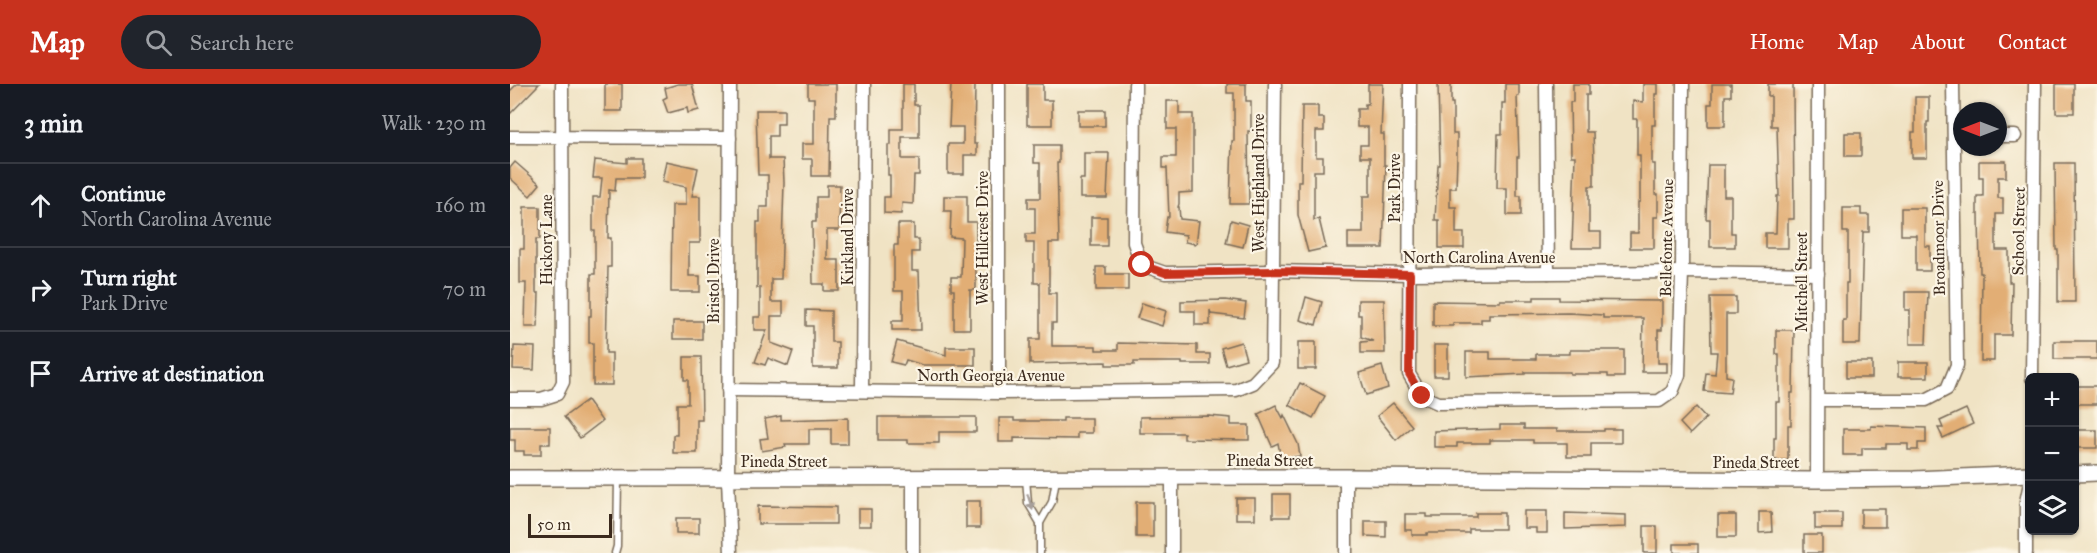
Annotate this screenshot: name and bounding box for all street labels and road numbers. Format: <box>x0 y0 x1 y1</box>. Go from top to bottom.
street label: West Highland Drive <box>1249 113 1269 252</box>
street label: Park Drive <box>1385 153 1404 223</box>
street label: West Hillcrest Drive <box>973 171 992 305</box>
street label: Bellefonte Avenue <box>1656 178 1677 297</box>
street label: Broadmoor Drive <box>1928 180 1949 296</box>
street label: School Street <box>2008 186 2029 275</box>
street label: Kirkland Drive <box>838 188 857 286</box>
street label: Hickory Lane <box>537 194 556 286</box>
street label: Mitchell Street <box>1792 231 1811 332</box>
street label: Bristol Drive <box>704 238 723 324</box>
street label: North Carolina Avenue <box>1403 248 1556 267</box>
street label: North Georgia Avenue <box>917 366 1065 386</box>
street label: Pineda Street <box>1227 451 1314 470</box>
street label: Pineda Street <box>741 452 828 471</box>
street label: Pineda Street <box>1713 453 1800 472</box>

